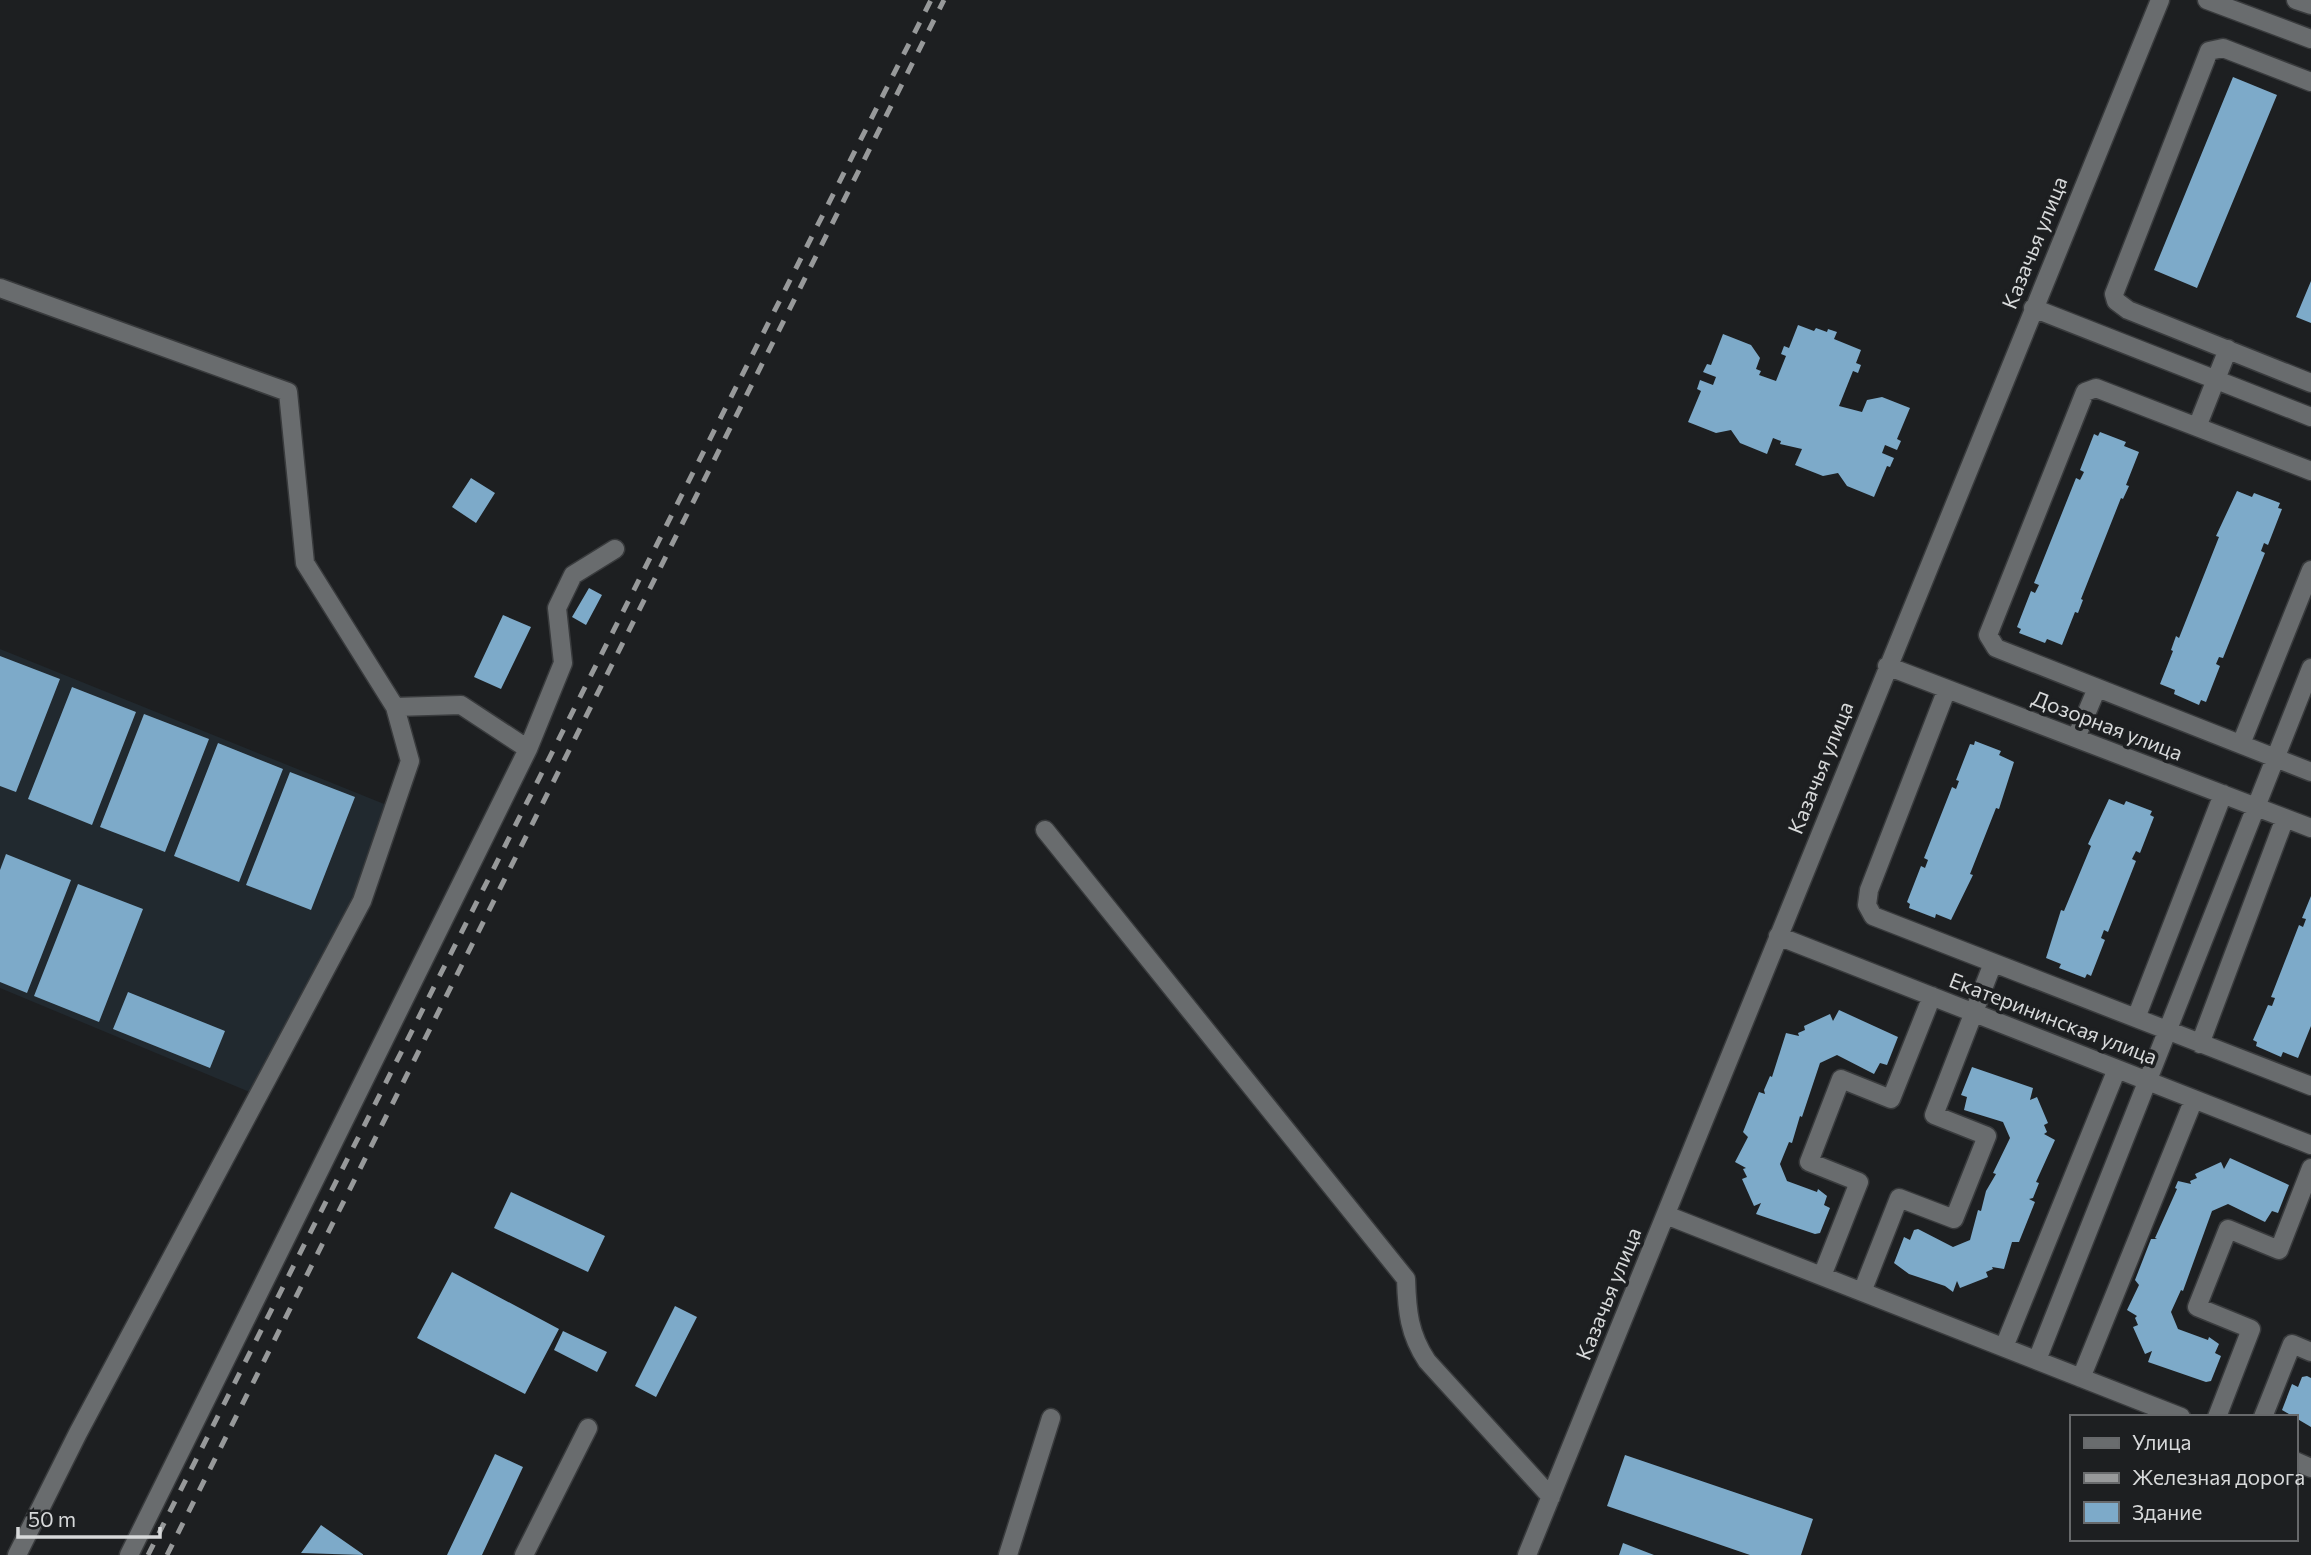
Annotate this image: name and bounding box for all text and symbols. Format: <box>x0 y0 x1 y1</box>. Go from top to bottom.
street label: Казачья улица <box>1996 173 2072 312</box>
street label: Дозорная улица <box>2029 684 2186 765</box>
street label: Казачья улица <box>1782 698 1858 837</box>
street label: Екатерининская улица <box>1946 966 2161 1069</box>
street label: Казачья улица <box>1570 1224 1646 1363</box>
legend <box>2070 1415 2297 1541</box>
text: Улица <box>2132 1429 2191 1454</box>
text: Железная дорога <box>2132 1464 2305 1489</box>
scale bar <box>18 1496 159 1540</box>
text: Здание <box>2132 1499 2202 1524</box>
text: 50 m <box>28 1506 76 1531</box>

